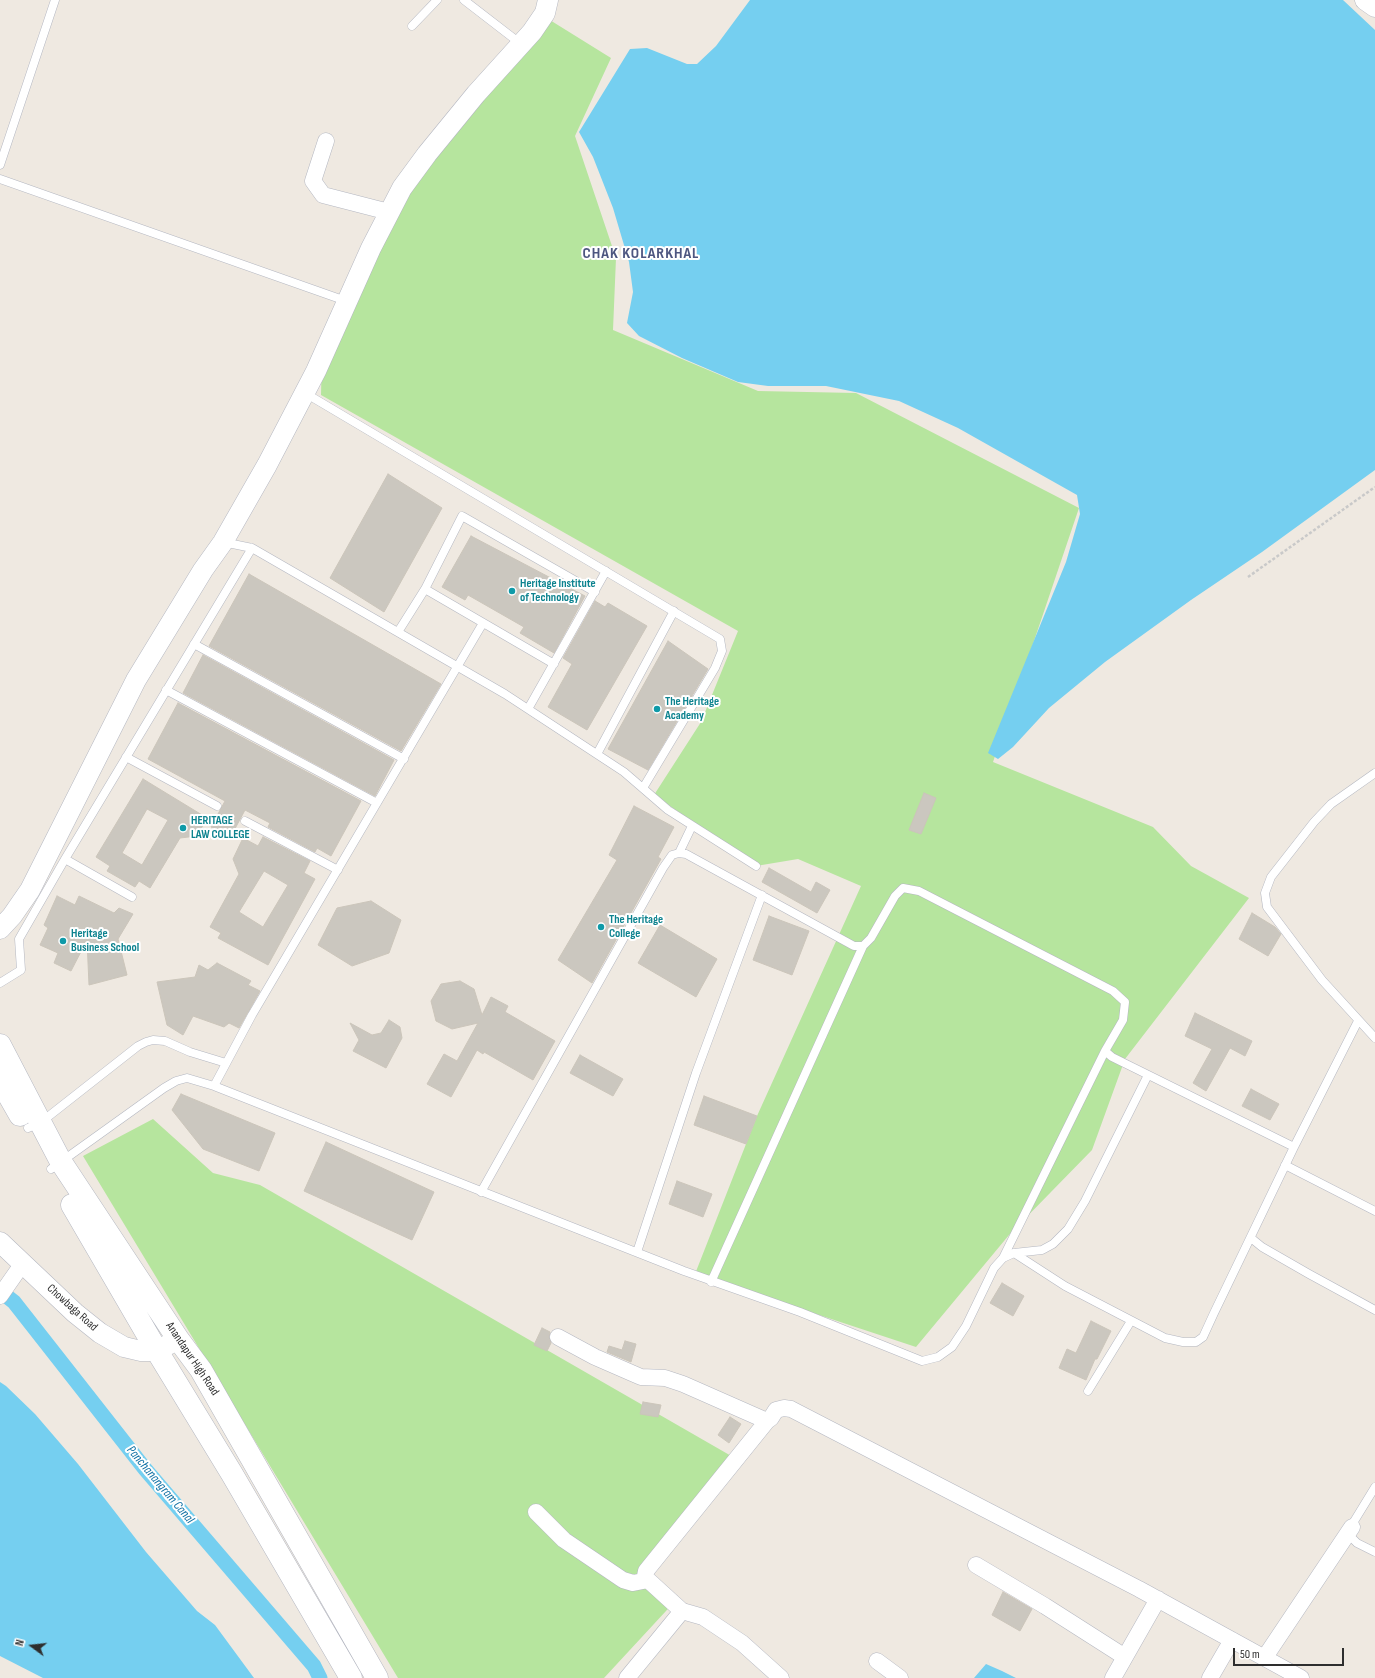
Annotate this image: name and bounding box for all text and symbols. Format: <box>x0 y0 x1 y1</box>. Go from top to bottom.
district label: CHAK KOLARKHAL <box>583 244 699 264</box>
place label: Heritage Institute of Technology <box>520 577 596 605</box>
marker: Heritage Institute of Technology <box>507 586 517 596</box>
place label: The Heritage Academy <box>665 695 719 723</box>
marker: The Heritage Academy <box>652 704 662 714</box>
place label: HERITAGE LAW COLLEGE <box>191 814 250 842</box>
marker: HERITAGE LAW COLLEGE <box>178 823 188 833</box>
place label: The Heritage College <box>609 913 663 941</box>
marker: The Heritage College <box>596 922 606 932</box>
place label: Heritage Business School <box>71 927 139 955</box>
marker: Heritage Business School <box>58 936 68 946</box>
street label: Chowbaga Road <box>44 1281 100 1335</box>
street label: Anandapur High Road <box>162 1320 222 1398</box>
water label: Panchanangram Canal <box>123 1443 197 1527</box>
north arrow <box>12 1626 52 1666</box>
text: N <box>13 1638 27 1647</box>
scale bar <box>1235 1640 1346 1666</box>
text: 50 m <box>1240 1647 1260 1662</box>

